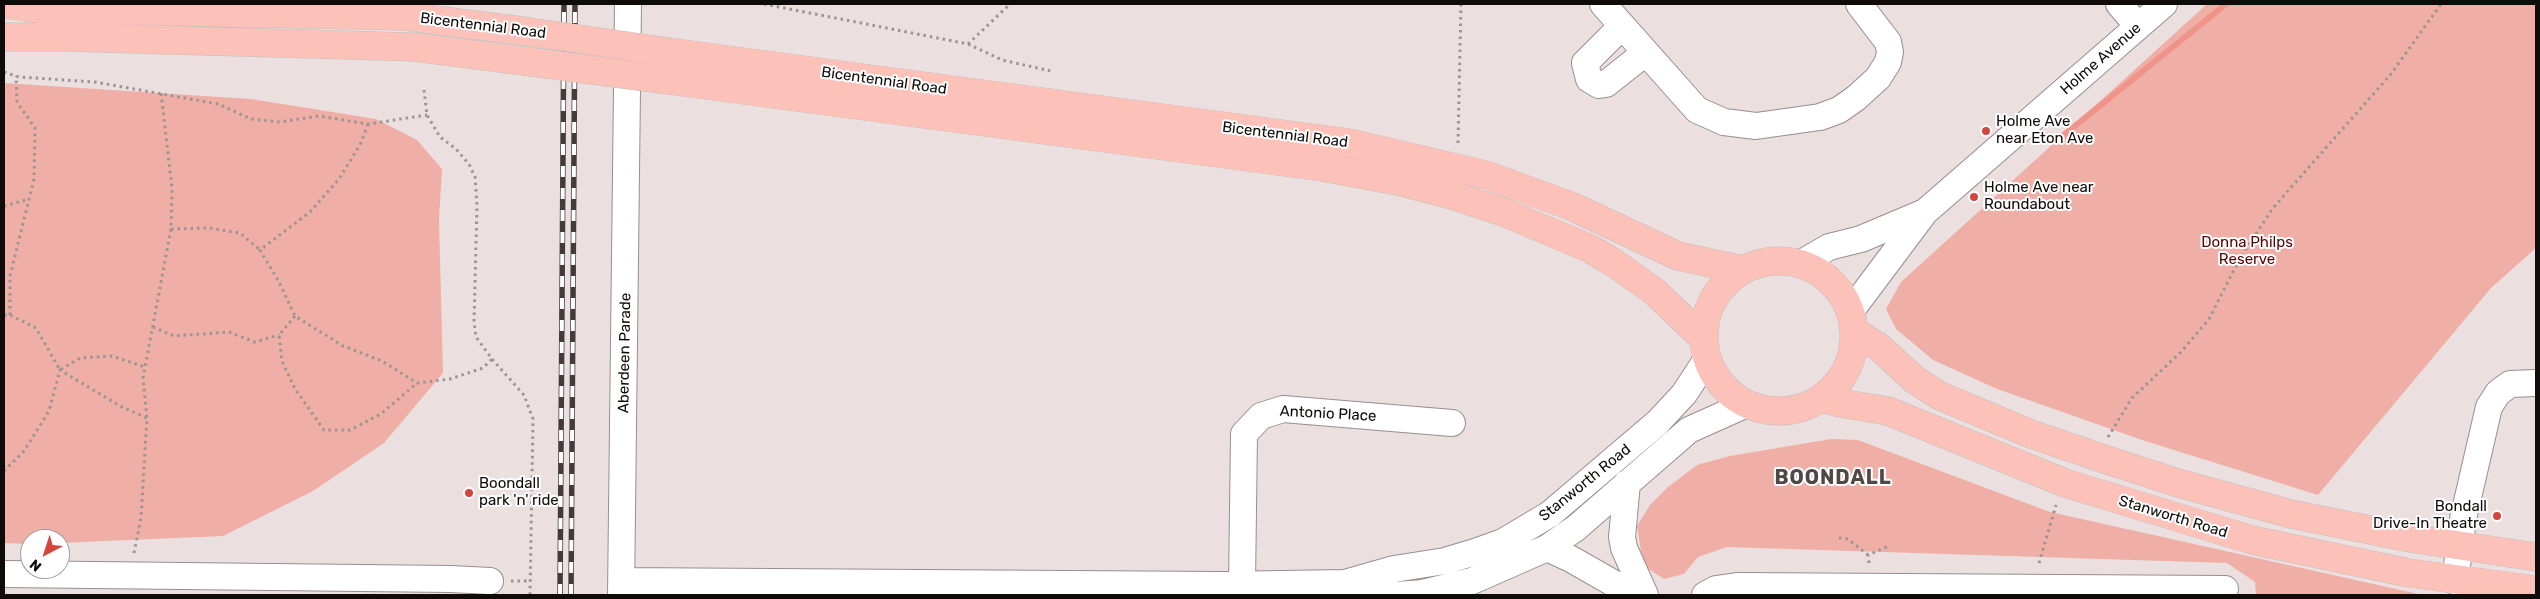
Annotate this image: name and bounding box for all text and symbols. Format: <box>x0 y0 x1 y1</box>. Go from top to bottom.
street label: Bicentennial Road <box>419 9 547 43</box>
street label: Holme Avenue <box>2057 19 2145 99</box>
street label: Bicentennial Road <box>820 63 948 99</box>
place label: Holme Ave near Eton Ave <box>1996 113 2093 148</box>
street label: Bicentennial Road <box>1221 118 1349 152</box>
marker: Holme Ave near Eton Ave <box>1980 125 1992 137</box>
place label: Holme Ave near Roundabout <box>1984 179 2094 214</box>
marker: Holme Ave near Roundabout <box>1968 191 1980 203</box>
park label: Donna Philps Reserve <box>2201 234 2293 269</box>
street label: Aberdeen Parade <box>615 293 635 413</box>
street label: Antonio Place <box>1279 402 1377 426</box>
street label: Stanworth Road <box>1535 441 1635 525</box>
district label: BOONDALL <box>1773 466 1893 490</box>
place label: Boondall park 'n' ride <box>479 475 559 510</box>
marker: Boondall park 'n' ride <box>463 487 475 499</box>
street label: Stanworth Road <box>2116 492 2230 542</box>
place label: Bondall Drive-In Theatre <box>2373 498 2487 533</box>
marker: Bondall Drive-In Theatre <box>2491 510 2503 522</box>
north arrow <box>20 529 70 579</box>
text: N <box>26 555 45 575</box>

